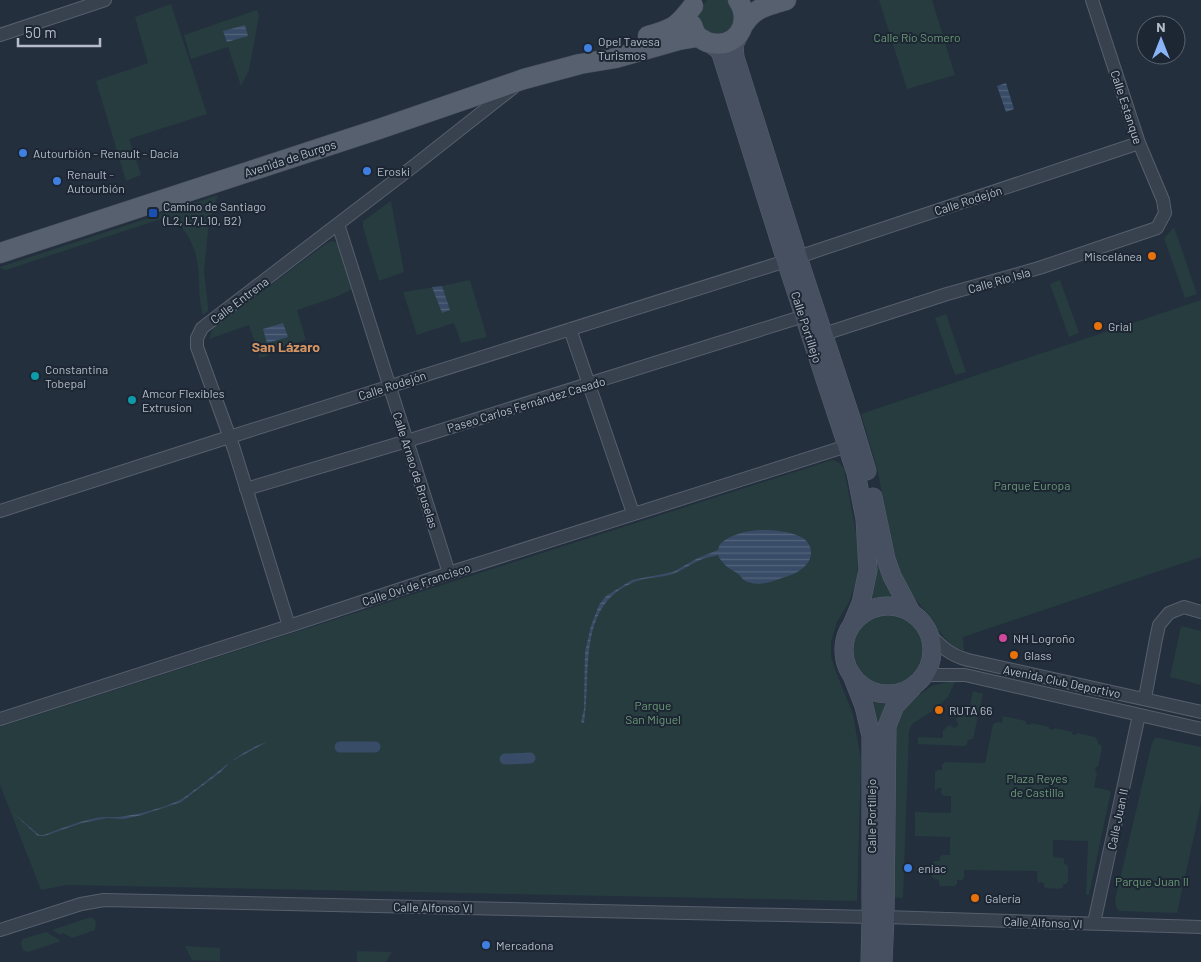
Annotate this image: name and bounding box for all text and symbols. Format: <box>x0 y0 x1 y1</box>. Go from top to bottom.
scale bar <box>18 15 100 47</box>
north arrow <box>1136 15 1186 65</box>
text: N <box>1156 18 1166 35</box>
text: 50 m <box>25 23 57 41</box>
park label: Calle Río Somero <box>873 30 961 44</box>
place label: Opel Tavesa Turismos <box>598 34 660 62</box>
marker: Opel Tavesa Turismos <box>582 42 594 54</box>
street label: Calle Estanque <box>1108 68 1146 146</box>
street label: Avenida de Burgos <box>242 137 338 179</box>
place label: Autourbión - Renault - Dacia <box>33 146 179 160</box>
marker: Autourbión - Renault - Dacia <box>17 147 29 159</box>
place label: Eroski <box>377 164 410 178</box>
marker: Eroski <box>361 165 373 177</box>
place label: Renault - Autourbión <box>67 167 125 195</box>
marker: Renault - Autourbión <box>51 175 63 187</box>
street label: Calle Rodejón <box>932 182 1004 218</box>
place label: Camino de Santiago (L2, L7,L10, B2) <box>162 199 266 227</box>
marker: Camino de Santiago (L2, L7,L10, B2) <box>147 207 159 219</box>
place label: Miscelánea <box>1084 249 1142 263</box>
marker: Miscelánea <box>1146 250 1158 262</box>
street label: Calle Río Isla <box>966 264 1032 296</box>
street label: Calle Entrena <box>207 274 271 326</box>
street label: Calle Portillejo <box>789 289 825 365</box>
place label: Grial <box>1108 319 1132 333</box>
marker: Grial <box>1092 320 1104 332</box>
district label: San Lázaro <box>252 338 320 355</box>
place label: Constantina Tobepal <box>45 362 108 390</box>
street label: Calle Rodejón <box>356 367 428 403</box>
marker: Constantina Tobepal <box>29 370 41 382</box>
street label: Paseo Carlos Fernández Casado <box>445 373 607 435</box>
place label: Amcor Flexibles Extrusion <box>142 386 225 414</box>
marker: Amcor Flexibles Extrusion <box>126 394 138 406</box>
street label: Calle Arnao de Bruselas <box>391 410 441 530</box>
park label: Parque Europa <box>994 478 1070 492</box>
street label: Calle Ovi de Francisco <box>360 560 472 608</box>
place label: NH Logroño <box>1013 631 1075 645</box>
marker: NH Logroño <box>997 632 1009 644</box>
place label: Glass <box>1024 648 1052 662</box>
marker: Glass <box>1008 649 1020 661</box>
street label: Avenida Club Deportivo <box>1002 662 1122 700</box>
park label: Parque San Miguel <box>625 698 681 726</box>
place label: RUTA 66 <box>949 703 992 717</box>
marker: RUTA 66 <box>933 704 945 716</box>
park label: Plaza Reyes de Castilla <box>1007 771 1068 799</box>
street label: Calle Portillejo <box>864 779 878 853</box>
street label: Calle Juan II <box>1104 787 1130 851</box>
place label: eniac <box>918 861 946 875</box>
marker: eniac <box>902 862 914 874</box>
park label: Parque Juan II <box>1115 874 1189 888</box>
place label: Galería <box>985 891 1021 905</box>
marker: Galería <box>969 892 981 904</box>
street label: Calle Alfonso VI <box>393 899 473 915</box>
street label: Calle Alfonso VI <box>1003 914 1083 930</box>
place label: Mercadona <box>496 938 553 952</box>
marker: Mercadona <box>480 939 492 951</box>

